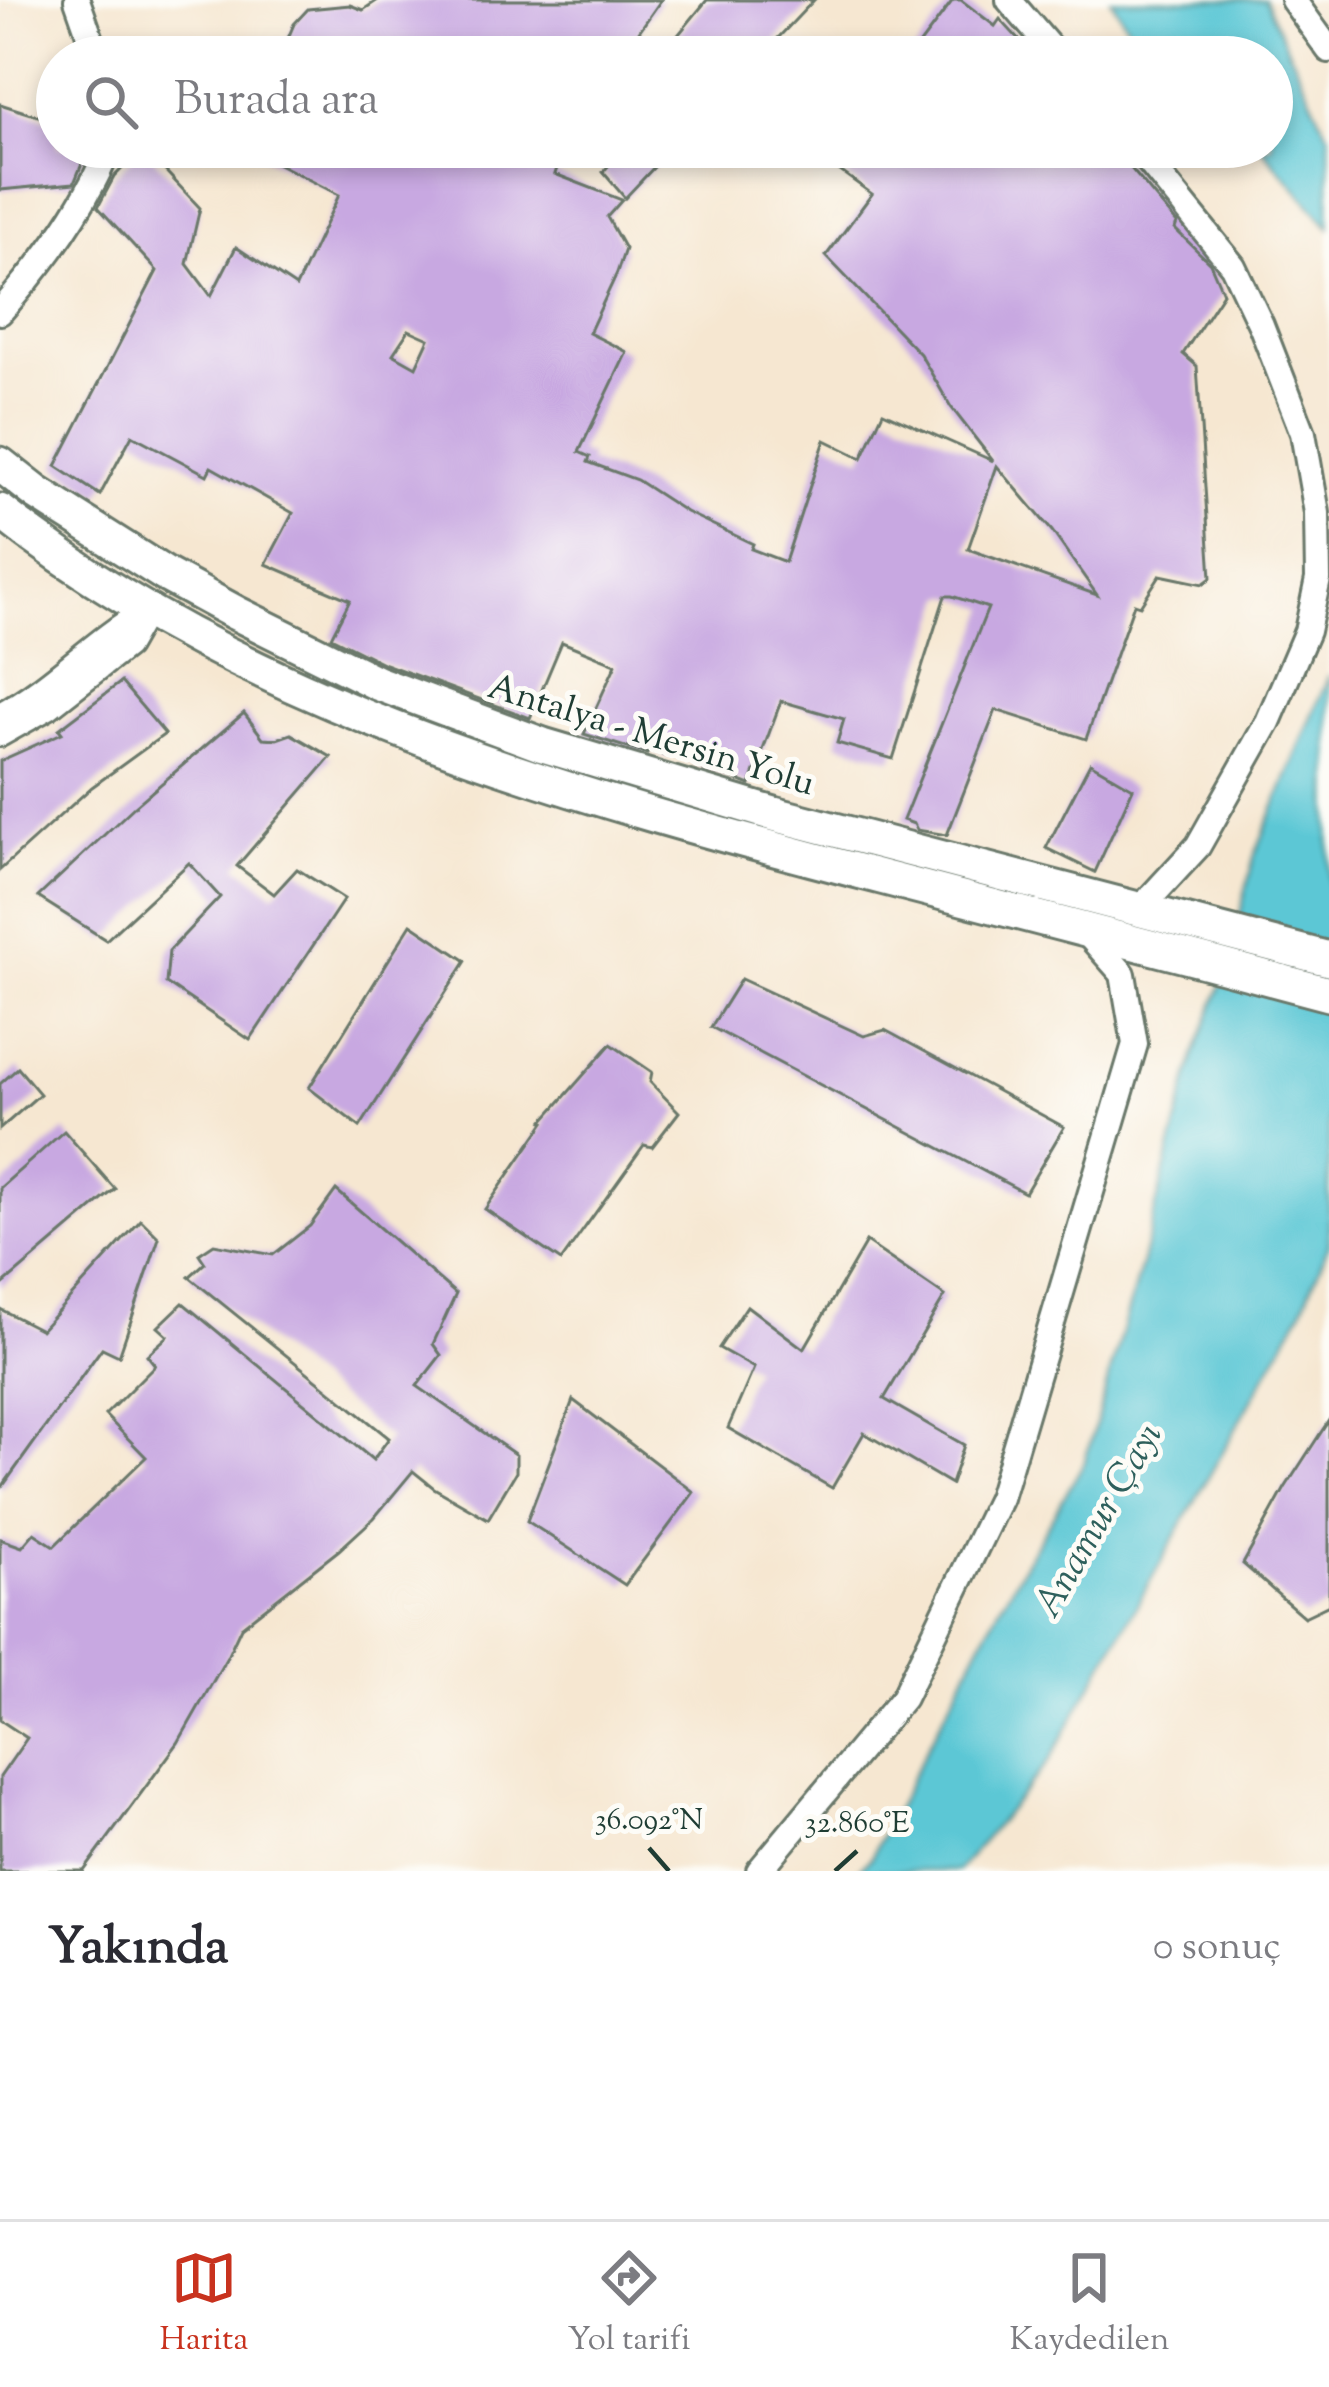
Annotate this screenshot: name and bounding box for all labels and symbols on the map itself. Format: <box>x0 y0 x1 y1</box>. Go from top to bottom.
street label: Antalya - Mersin Yolu <box>481 662 821 811</box>
water label: Anamur Çayı <box>1022 1414 1179 1629</box>
text: 36.092°N <box>595 1800 703 1843</box>
text: 32.860°E <box>805 1803 909 1846</box>

